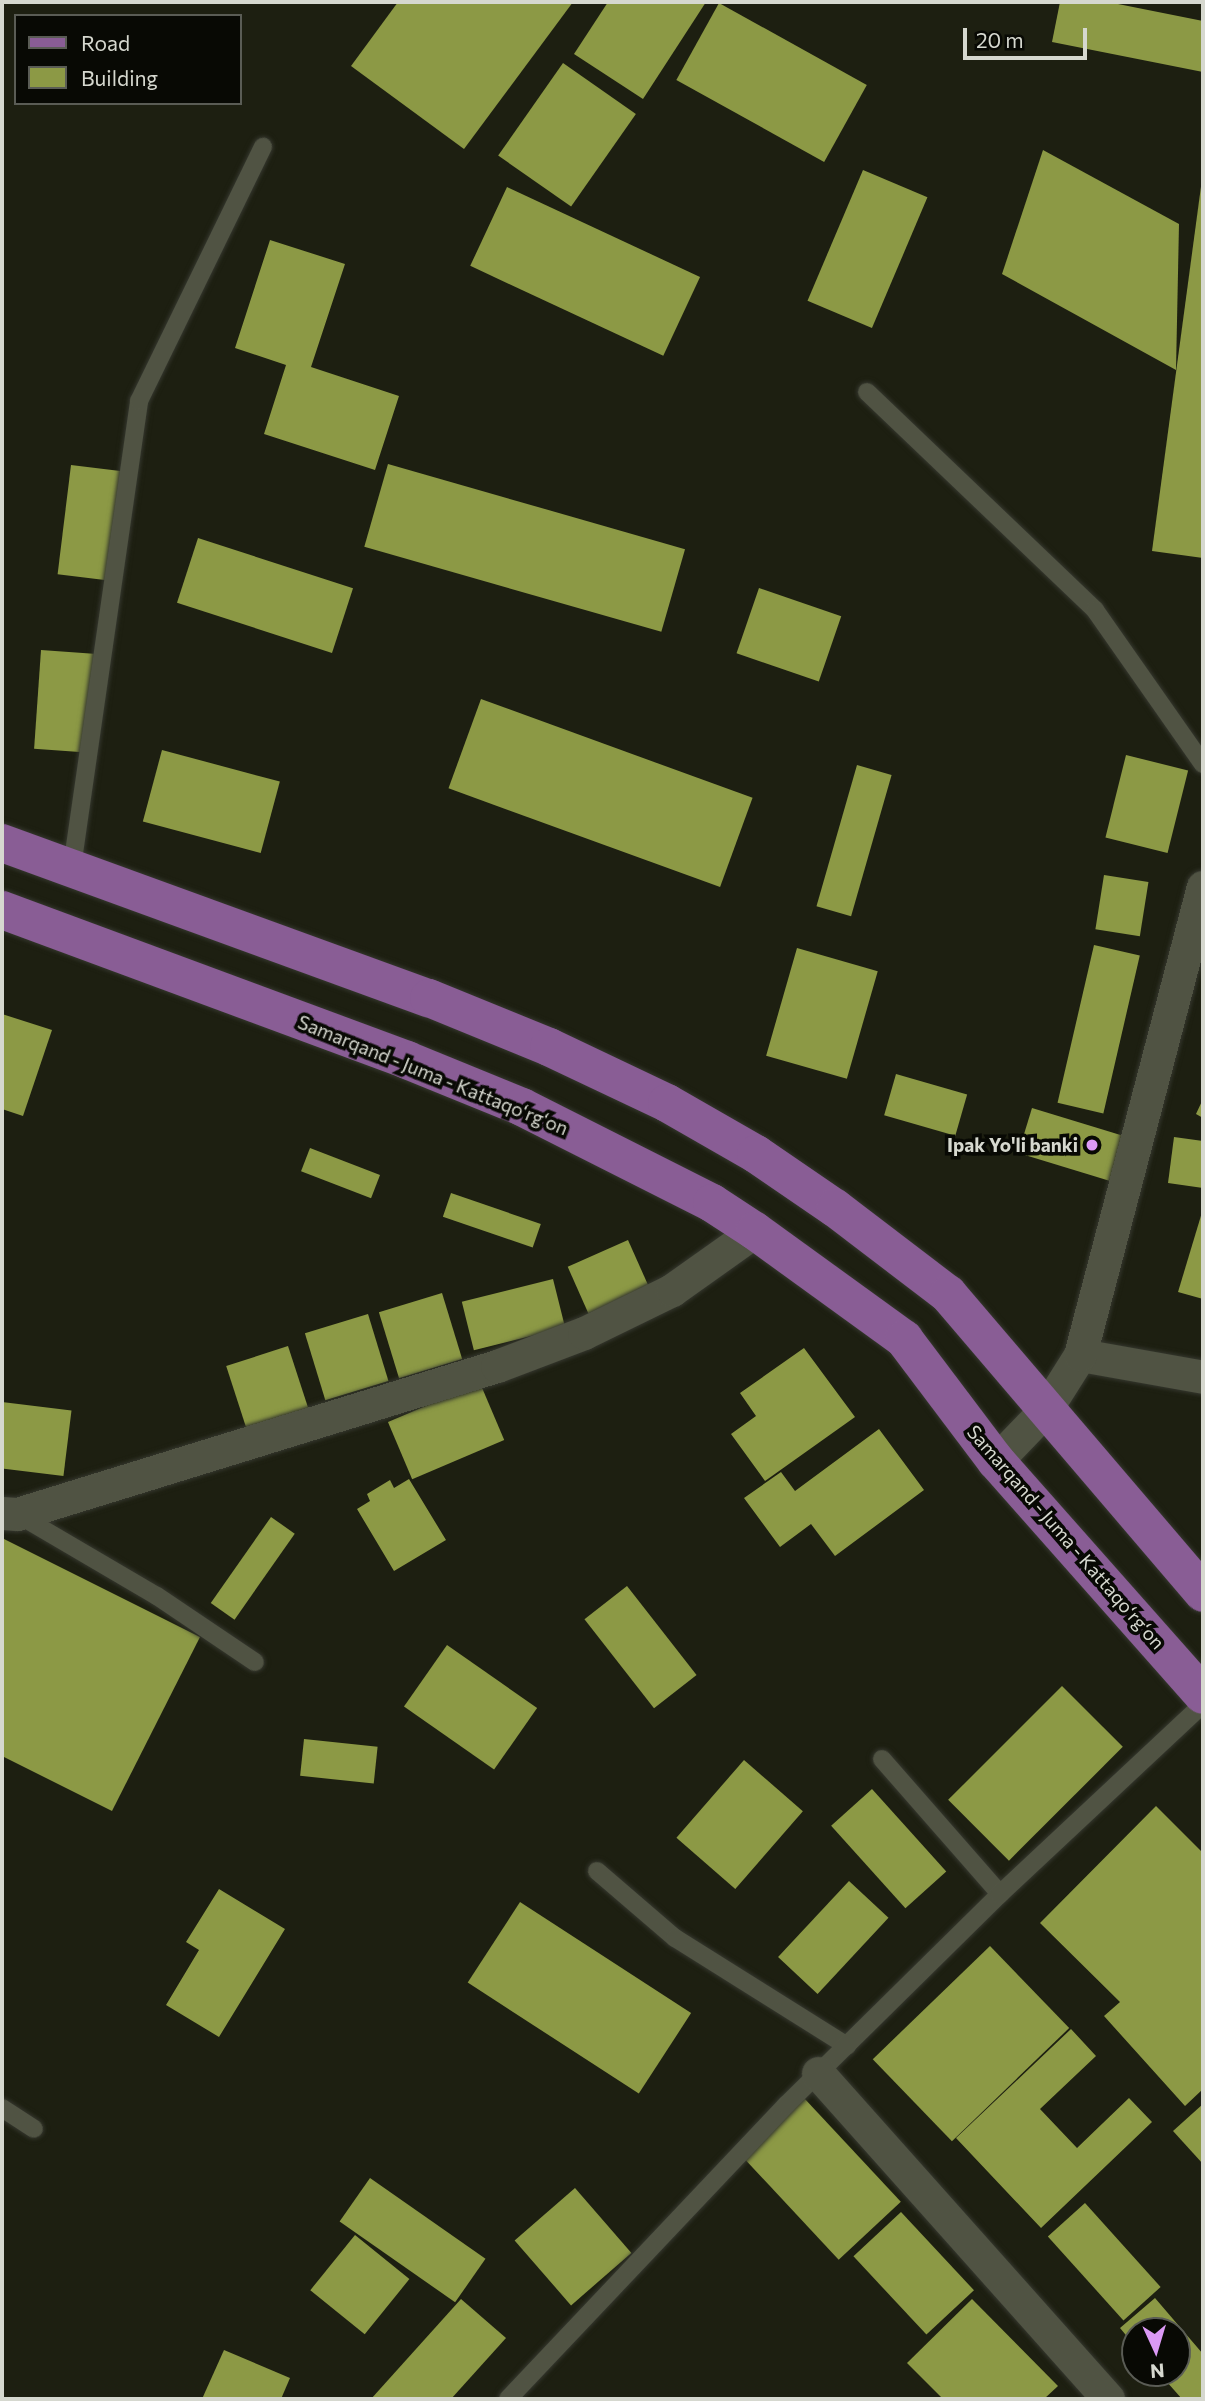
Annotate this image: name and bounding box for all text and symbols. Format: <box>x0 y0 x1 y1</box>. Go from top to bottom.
legend <box>14 14 242 105</box>
scale bar <box>967 14 1091 58</box>
text: 20 m <box>976 27 1024 52</box>
text: Road <box>81 30 130 55</box>
text: Building <box>81 65 158 90</box>
street label: Samarqand - Juma - Kattaqo‘rg‘on <box>295 1010 571 1140</box>
place label: Ipak Yo'li banki <box>947 1134 1078 1156</box>
marker: Ipak Yo'li banki <box>1084 1137 1100 1153</box>
street label: Samarqand - Juma - Kattaqo‘rg‘on <box>962 1420 1170 1654</box>
north arrow <box>1121 2317 1191 2387</box>
text: N <box>1149 2359 1165 2383</box>

